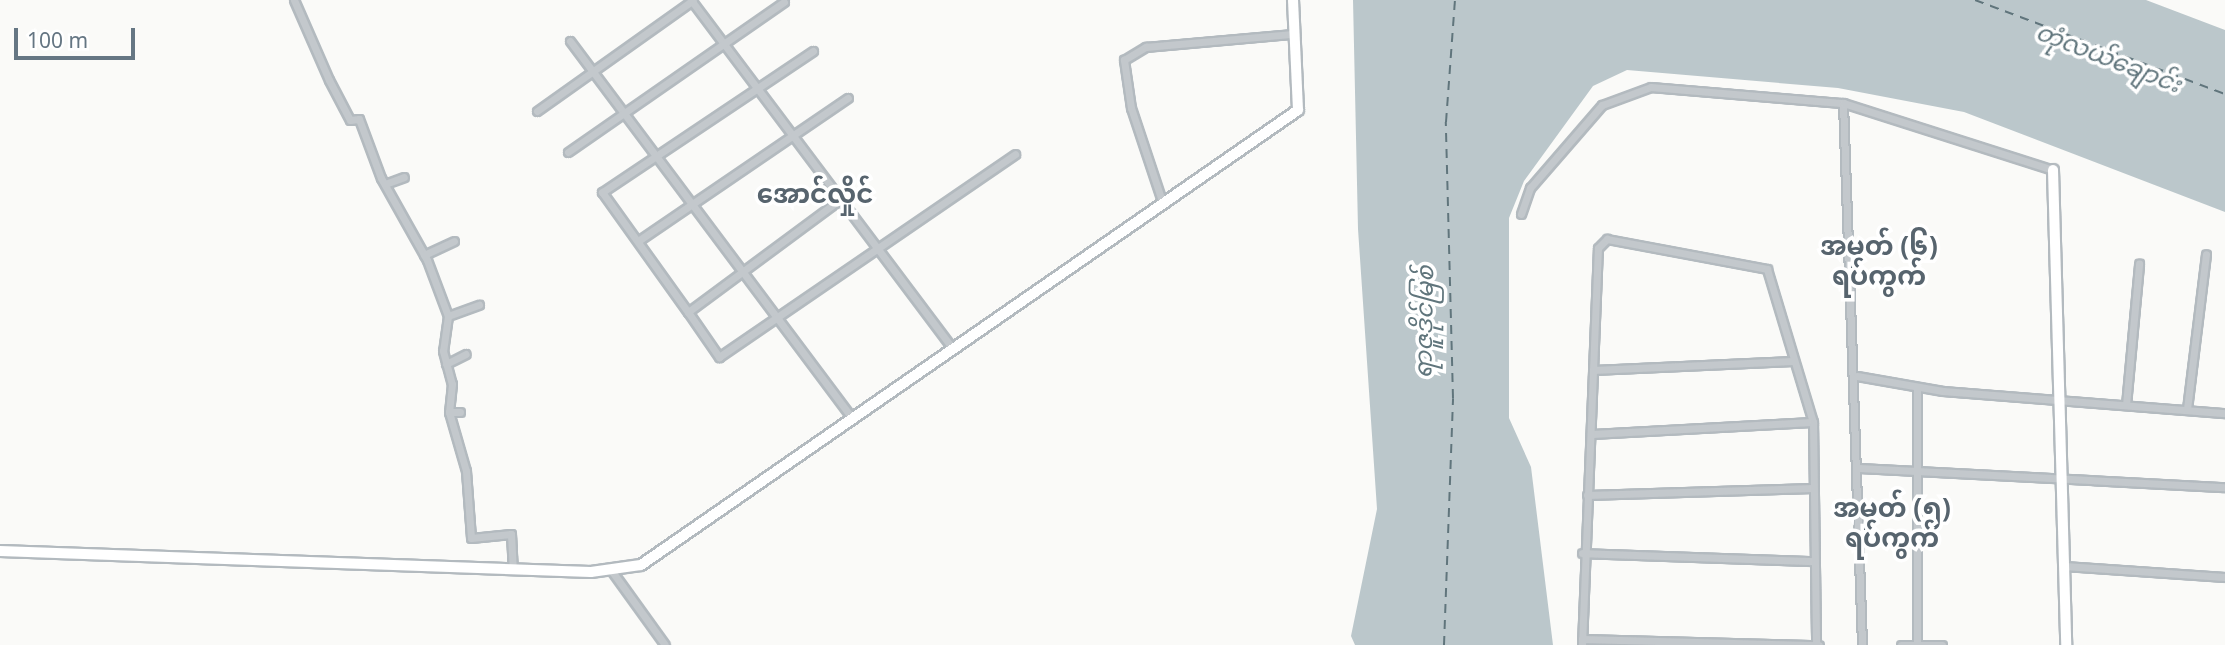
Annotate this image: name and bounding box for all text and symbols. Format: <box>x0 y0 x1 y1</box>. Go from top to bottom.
scale bar <box>18 14 138 58</box>
water label: တုံလယ်ချောင်း <box>2032 16 2186 98</box>
text: 100 m <box>27 26 88 54</box>
district label: အောင်လှိုင် <box>757 178 873 210</box>
district label: အမှတ် (၆) ရပ်ကွက် <box>1820 230 1938 292</box>
water label: ရာဇူဒိုင်မြစ် <box>1408 265 1438 379</box>
district label: အမှတ် (၅) ရပ်ကွက် <box>1833 492 1951 554</box>

